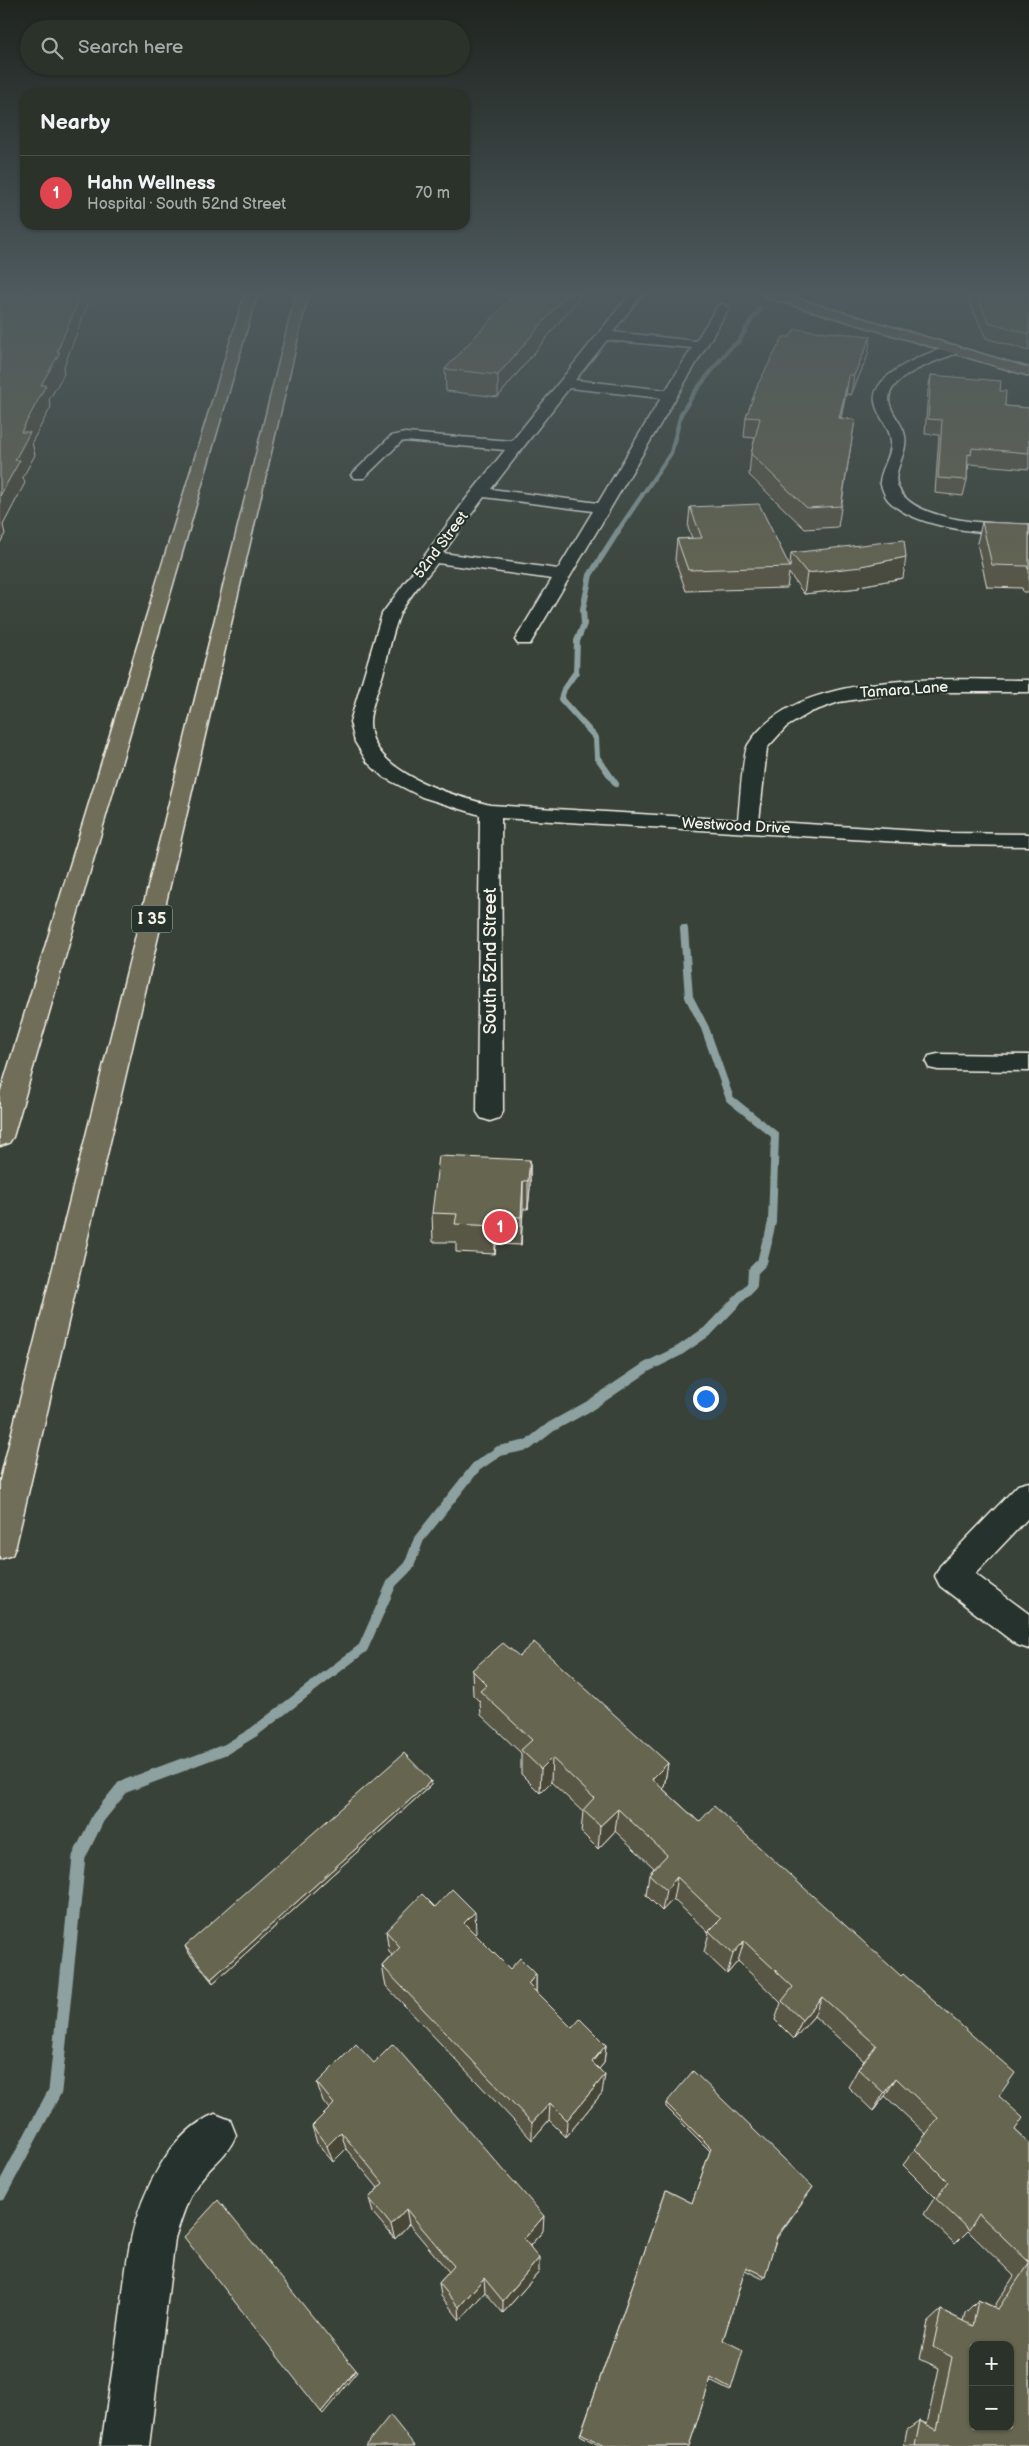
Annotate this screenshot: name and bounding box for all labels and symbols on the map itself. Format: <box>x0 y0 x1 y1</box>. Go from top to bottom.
street label: 52nd Street <box>410 507 473 582</box>
street label: Tamara Lane <box>859 677 949 703</box>
street label: Westwood Drive <box>681 814 791 838</box>
street label: South 52nd Street <box>480 887 501 1034</box>
road number: I 35 <box>132 906 172 932</box>
pin: 1 <box>484 1208 516 1246</box>
your location <box>693 1386 719 1412</box>

